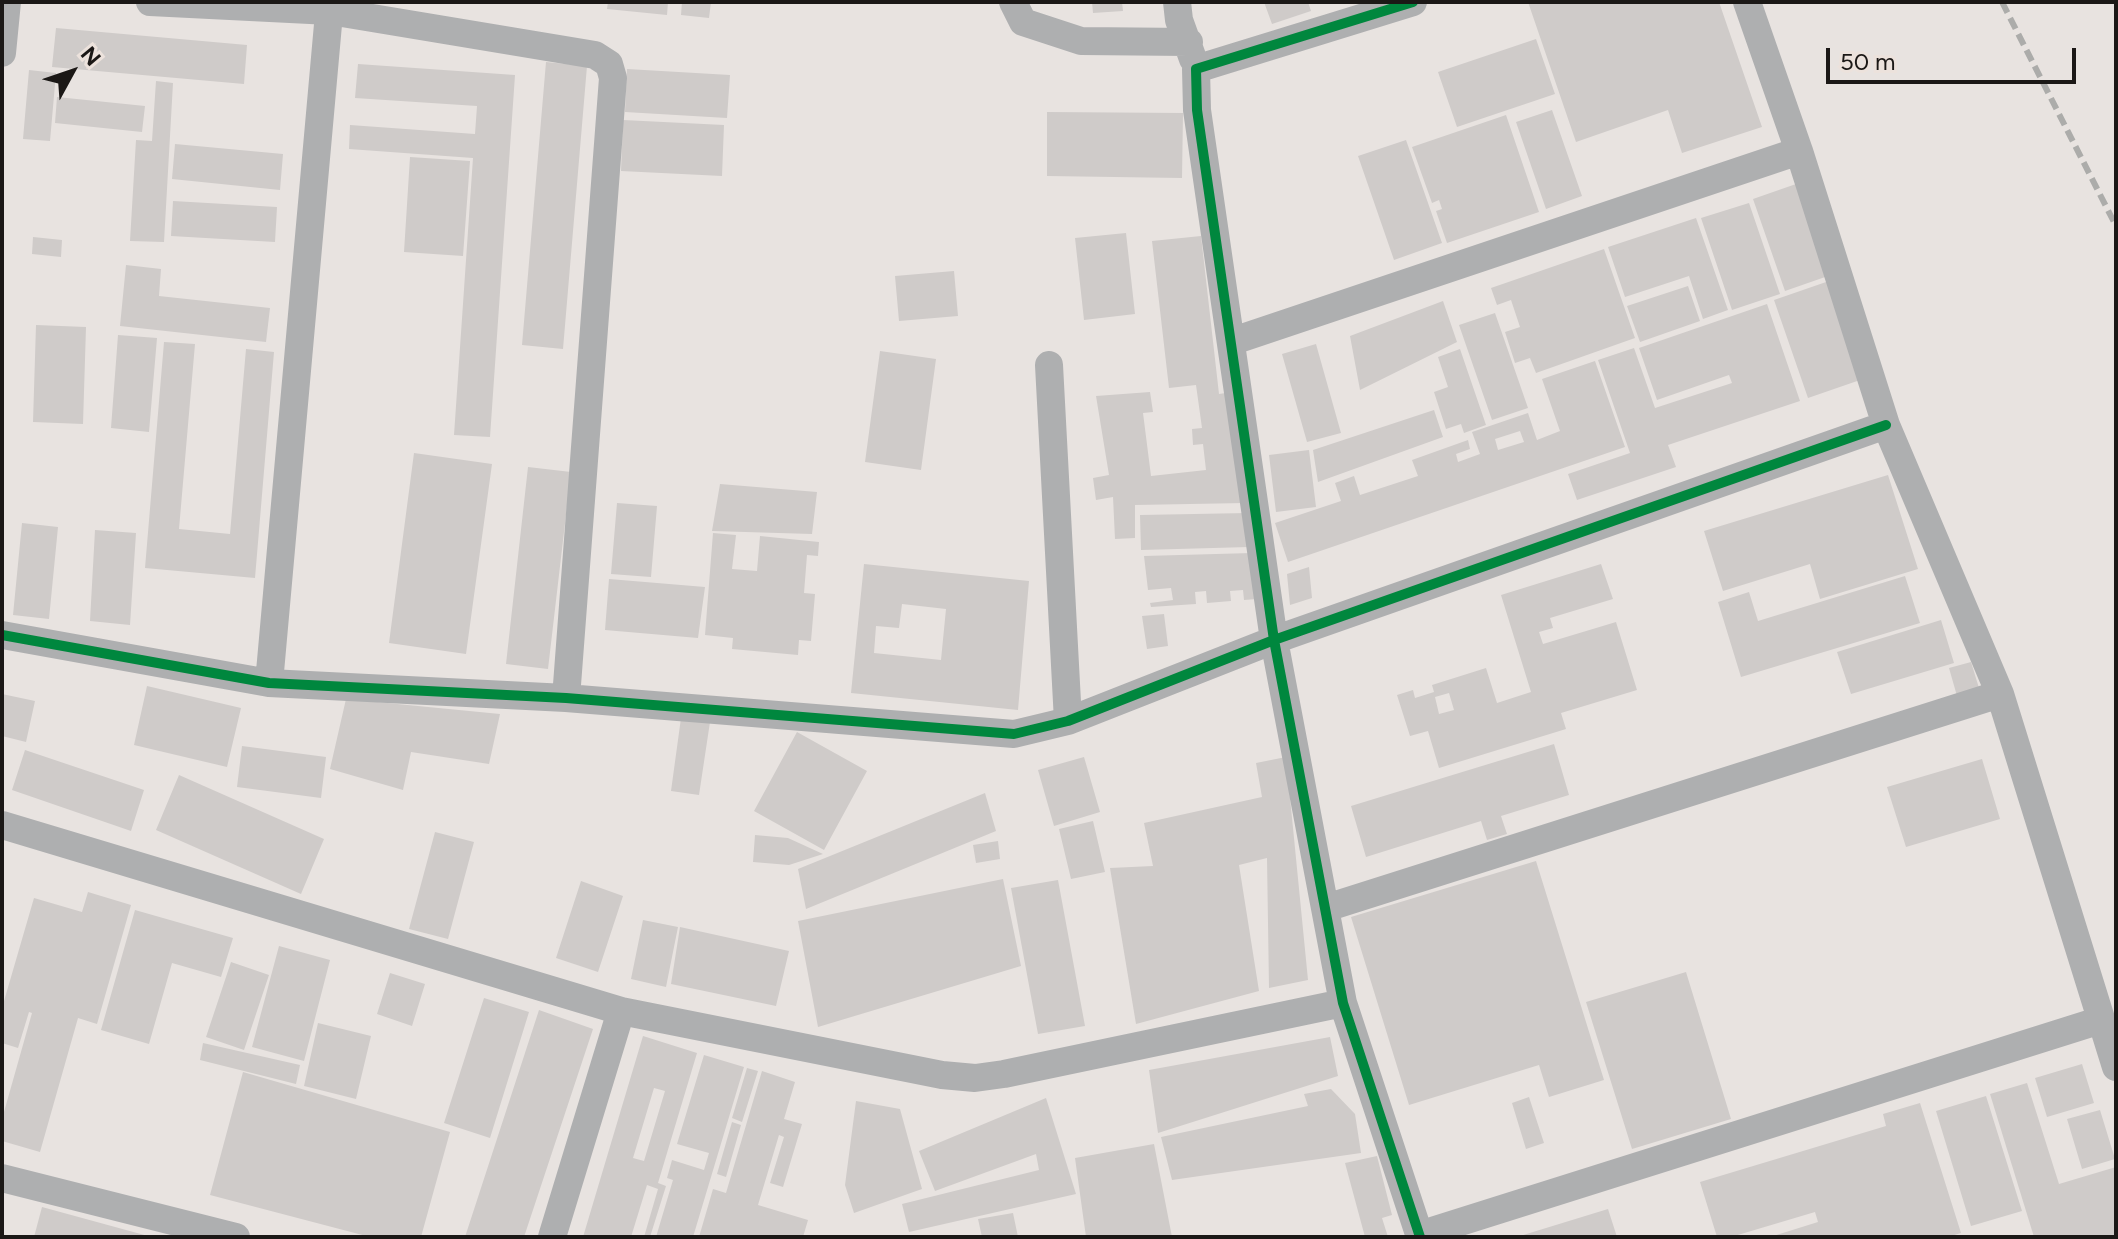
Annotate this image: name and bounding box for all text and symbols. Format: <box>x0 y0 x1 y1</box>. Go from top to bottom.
north arrow <box>32 32 112 112</box>
scale bar <box>1830 32 2080 82</box>
text: N <box>75 41 107 71</box>
text: 50 m <box>1840 47 1896 76</box>

